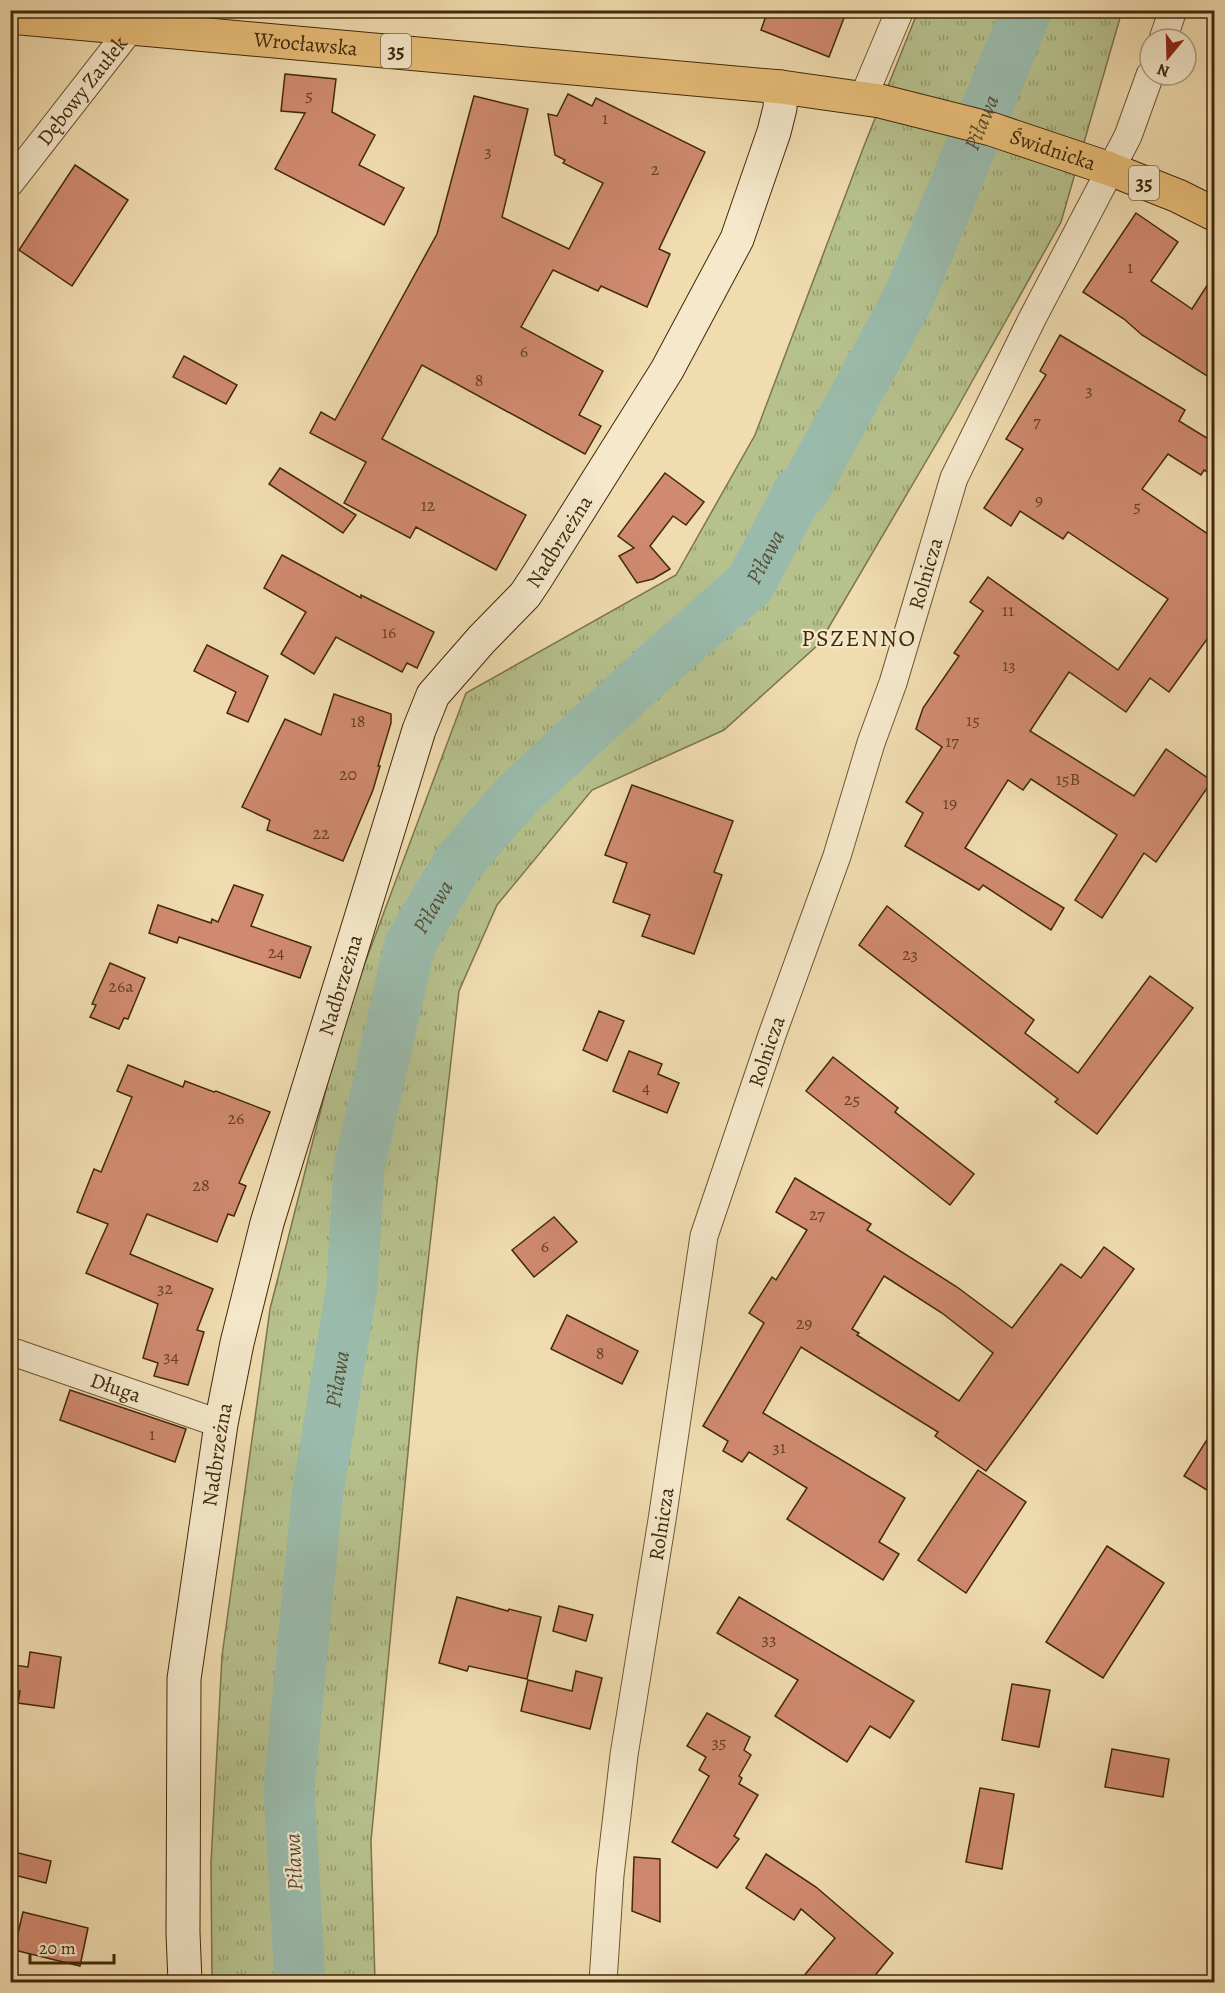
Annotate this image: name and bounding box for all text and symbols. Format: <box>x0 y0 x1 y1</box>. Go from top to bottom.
street label: Wrocławska <box>252 25 359 63</box>
north arrow <box>1138 27 1198 87</box>
street label: Dębowy Zaułek <box>30 30 134 151</box>
road number: 35 <box>381 34 411 68</box>
text: N <box>1154 58 1173 83</box>
house number: 5 <box>305 83 313 107</box>
water label: Piława <box>957 91 1006 155</box>
house number: 1 <box>602 106 608 130</box>
street label: Świdnicka <box>1006 122 1100 177</box>
house number: 3 <box>484 139 492 163</box>
house number: 2 <box>651 157 660 181</box>
road number: 35 <box>1129 166 1159 200</box>
house number: 1 <box>1127 255 1133 279</box>
house number: 6 <box>520 339 528 363</box>
house number: 8 <box>475 368 483 392</box>
house number: 3 <box>1085 378 1093 402</box>
house number: 7 <box>1033 409 1041 433</box>
house number: 9 <box>1035 488 1043 512</box>
street label: Nadbrzeżna <box>520 490 599 593</box>
house number: 12 <box>421 493 436 517</box>
house number: 5 <box>1133 494 1141 518</box>
water label: Piława <box>739 525 792 589</box>
street label: Rolnicza <box>902 534 950 613</box>
house number: 11 <box>1002 598 1014 622</box>
house number: 16 <box>382 620 396 644</box>
district label: PSZENNO <box>801 622 917 654</box>
house number: 13 <box>1002 653 1016 677</box>
house number: 15 <box>966 708 980 732</box>
house number: 18 <box>351 709 365 733</box>
house number: 17 <box>945 729 959 753</box>
house number: 20 <box>339 762 357 786</box>
house number: 15B <box>1056 767 1080 791</box>
house number: 19 <box>943 791 957 815</box>
house number: 22 <box>312 821 330 845</box>
water label: Piława <box>406 875 461 939</box>
street label: Nadbrzeżna <box>312 931 369 1039</box>
house number: 24 <box>268 940 284 964</box>
house number: 23 <box>902 942 918 966</box>
house number: 26a <box>108 974 134 998</box>
street label: Rolnicza <box>741 1012 792 1091</box>
house number: 4 <box>642 1075 650 1099</box>
house number: 25 <box>844 1087 860 1111</box>
house number: 26 <box>228 1106 244 1130</box>
house number: 28 <box>192 1173 210 1197</box>
house number: 27 <box>809 1202 825 1226</box>
house number: 6 <box>541 1234 549 1258</box>
house number: 32 <box>157 1276 173 1300</box>
house number: 29 <box>796 1311 812 1335</box>
house number: 8 <box>596 1341 604 1365</box>
house number: 34 <box>163 1344 179 1368</box>
water label: Piława <box>318 1349 357 1410</box>
street label: Długa <box>87 1366 145 1409</box>
street label: Nadbrzeżna <box>195 1400 239 1508</box>
house number: 1 <box>149 1422 155 1446</box>
house number: 31 <box>772 1435 786 1459</box>
street label: Rolnicza <box>642 1485 681 1563</box>
house number: 33 <box>762 1627 776 1651</box>
house number: 35 <box>711 1730 727 1754</box>
water label: Piława <box>278 1833 310 1891</box>
scale bar <box>30 1927 114 1965</box>
text: 20 m <box>39 1936 76 1960</box>

